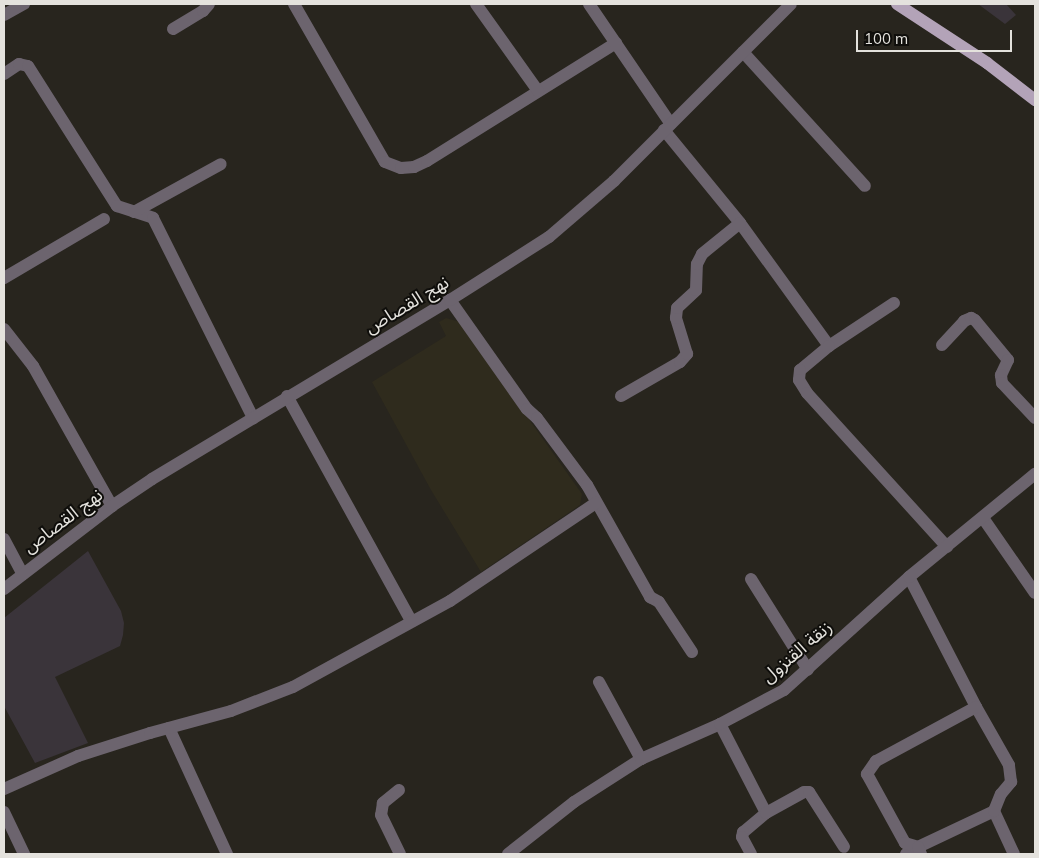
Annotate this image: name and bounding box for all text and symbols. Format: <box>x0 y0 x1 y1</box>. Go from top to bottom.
scale bar <box>859 20 1015 52</box>
text: 100 m <box>864 29 908 48</box>
street label: نهج القصاص <box>361 272 453 338</box>
street label: نهج القصاص <box>19 484 107 558</box>
street label: زنقة القنزول <box>758 616 836 688</box>

